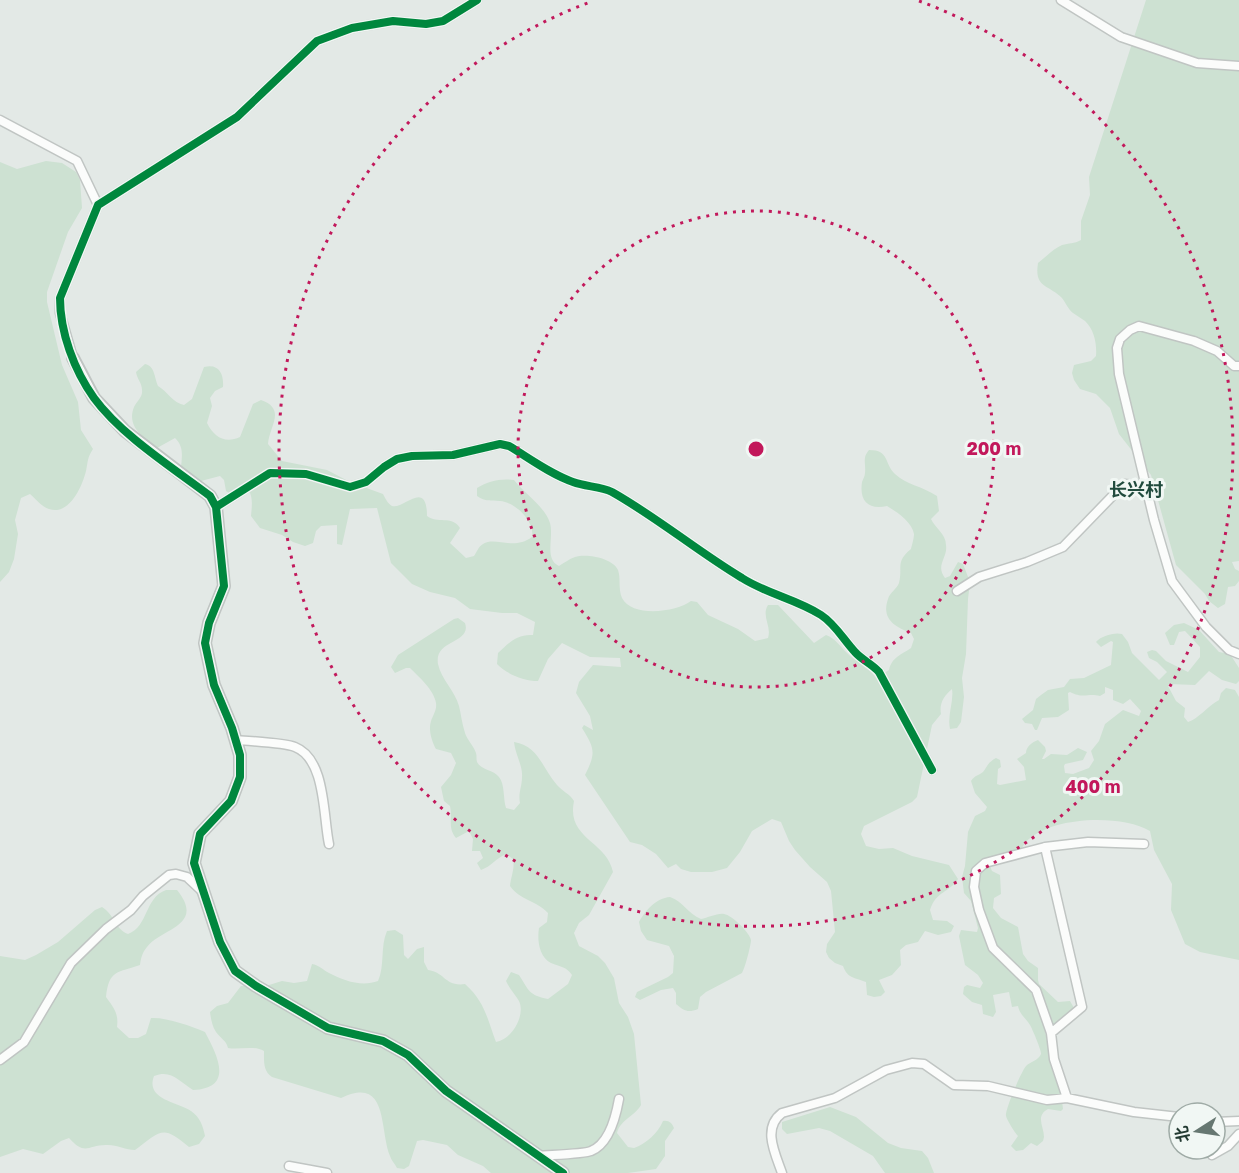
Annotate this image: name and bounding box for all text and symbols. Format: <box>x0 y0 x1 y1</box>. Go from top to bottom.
text: 200 m <box>967 437 1021 459</box>
centre of rings <box>746 439 766 459</box>
district label: 长兴村 <box>1109 478 1163 500</box>
text: 400 m <box>1066 775 1120 797</box>
north arrow <box>1167 1101 1227 1161</box>
text: 北 <box>1171 1124 1194 1144</box>

